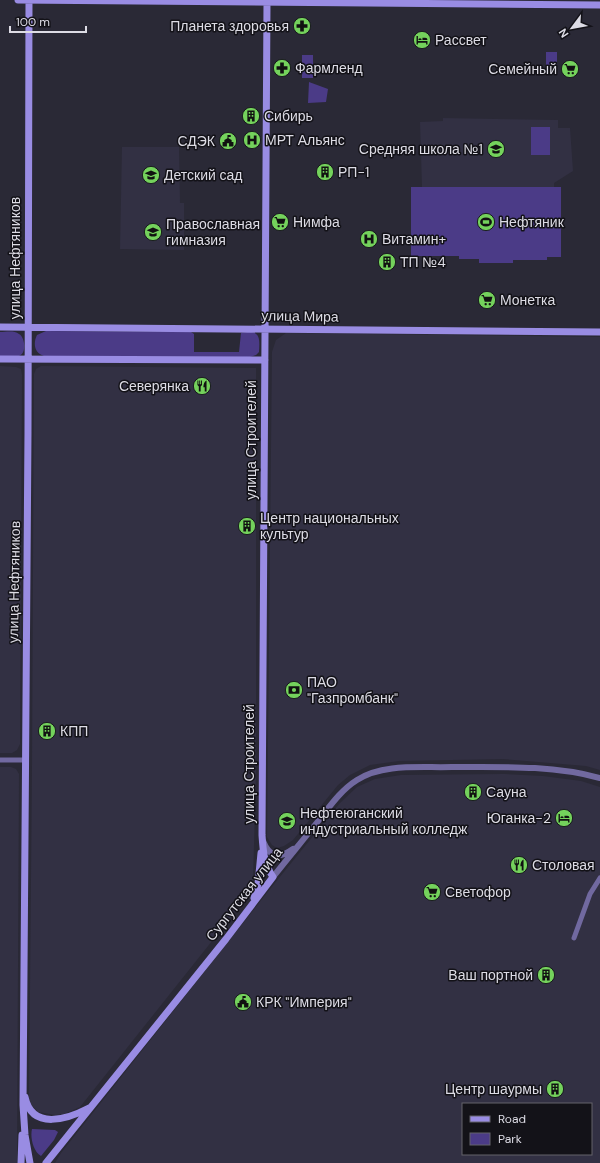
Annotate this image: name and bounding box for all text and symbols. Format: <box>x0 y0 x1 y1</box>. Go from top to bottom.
scale bar <box>10 8 86 34</box>
north arrow <box>552 8 592 48</box>
text: 100 m <box>16 14 50 30</box>
pharmacy icon: Планета здоровья <box>292 16 312 36</box>
place label: Планета здоровья <box>170 17 289 35</box>
text: N <box>555 26 572 40</box>
hotel icon: Рассвет <box>412 30 432 50</box>
place label: Рассвет <box>435 31 487 49</box>
pharmacy icon: Фармленд <box>272 58 292 78</box>
place label: Фармленд <box>295 59 363 77</box>
supermarket icon: Семейный <box>560 59 580 79</box>
place label: Семейный <box>488 60 557 78</box>
building icon: Сибирь <box>241 106 261 126</box>
place label: Сибирь <box>264 107 313 125</box>
hospital icon: МРТ Альянс <box>242 130 262 150</box>
public building icon: СДЭК <box>218 131 238 151</box>
place label: МРТ Альянс <box>265 131 345 149</box>
place label: СДЭК <box>177 132 216 150</box>
school or university icon: Средняя школа №1 <box>486 139 506 159</box>
place label: Средняя школа №1 <box>359 140 483 158</box>
building icon: РП-1 <box>315 162 335 182</box>
place label: РП-1 <box>338 163 369 181</box>
school or university icon: Детский сад <box>141 165 161 185</box>
place label: Детский сад <box>164 166 243 184</box>
street label: улица Нефтяников <box>6 197 24 319</box>
supermarket icon: Нимфа <box>270 212 290 232</box>
sports icon: Нефтяник <box>476 212 496 232</box>
place label: Нимфа <box>293 213 340 231</box>
place label: Нефтяник <box>499 213 565 231</box>
place label: Православная гимназия <box>166 215 260 249</box>
school or university icon: Православная гимназия <box>143 222 163 242</box>
hospital icon: Витамин+ <box>359 229 379 249</box>
place label: Витамин+ <box>382 230 446 248</box>
building icon: ТП №4 <box>377 252 397 272</box>
place label: ТП №4 <box>400 253 446 271</box>
supermarket icon: Монетка <box>477 290 497 310</box>
place label: Монетка <box>500 291 556 309</box>
street label: улица Мира <box>261 306 339 326</box>
restaurant icon: Северянка <box>192 376 212 396</box>
place label: Северянка <box>119 377 189 395</box>
street label: улица Строителей <box>242 380 260 500</box>
place label: Центр национальных культур <box>260 509 399 543</box>
building icon: Центр национальных культур <box>237 516 257 536</box>
street label: улица Нефтяников <box>4 521 24 643</box>
place label: ПАО "Газпромбанк" <box>307 673 398 707</box>
bank icon: ПАО "Газпромбанк" <box>284 680 304 700</box>
street label: улица Строителей <box>240 704 258 824</box>
building icon: КПП <box>37 721 57 741</box>
place label: КПП <box>60 722 88 740</box>
building icon: Сауна <box>463 782 483 802</box>
place label: Сауна <box>486 783 527 801</box>
place label: Нефтеюганский индустриальный колледж <box>300 804 468 838</box>
hotel icon: Юганка-2 <box>554 808 574 828</box>
place label: Юганка-2 <box>487 809 551 827</box>
school or university icon: Нефтеюганский индустриальный колледж <box>277 811 297 831</box>
street label: Сургутская улица <box>202 843 286 945</box>
restaurant icon: Столовая <box>509 855 529 875</box>
place label: Столовая <box>532 856 595 874</box>
supermarket icon: Светофор <box>422 882 442 902</box>
place label: Светофор <box>445 883 511 901</box>
building icon: Ваш портной <box>536 965 556 985</box>
place label: Ваш портной <box>448 966 533 984</box>
public building icon: КРК "Империя" <box>233 992 253 1012</box>
place label: КРК "Империя" <box>256 993 352 1011</box>
building icon: Центр шаурмы <box>545 1079 565 1099</box>
place label: Центр шаурмы <box>445 1080 542 1098</box>
legend <box>462 1103 592 1155</box>
text: Road <box>498 1111 526 1127</box>
text: Park <box>498 1131 522 1147</box>

